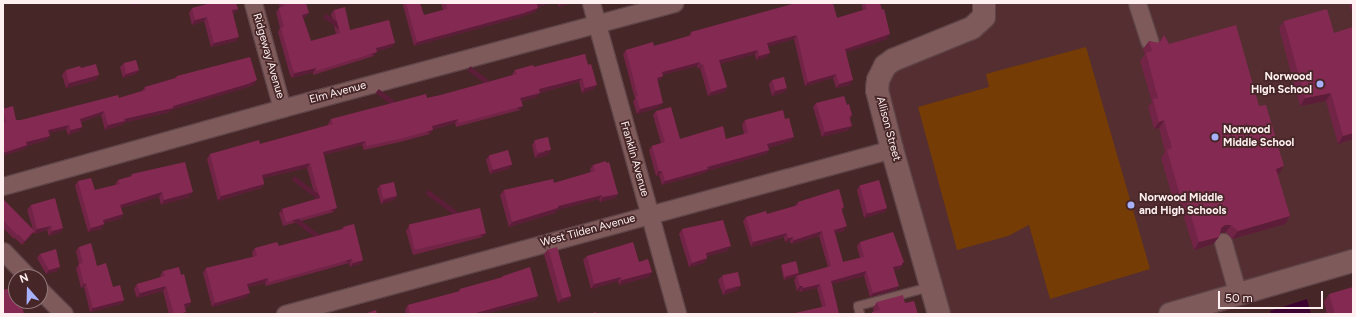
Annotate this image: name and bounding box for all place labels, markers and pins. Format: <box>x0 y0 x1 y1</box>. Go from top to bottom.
place label: Norwood High School <box>1251 71 1312 97</box>
marker: Norwood High School <box>1315 79 1325 89</box>
place label: Norwood Middle School <box>1223 124 1294 150</box>
marker: Norwood Middle School <box>1210 132 1220 142</box>
place label: Norwood Middle and High Schools <box>1139 192 1226 218</box>
marker: Norwood Middle and High Schools <box>1126 200 1136 210</box>

